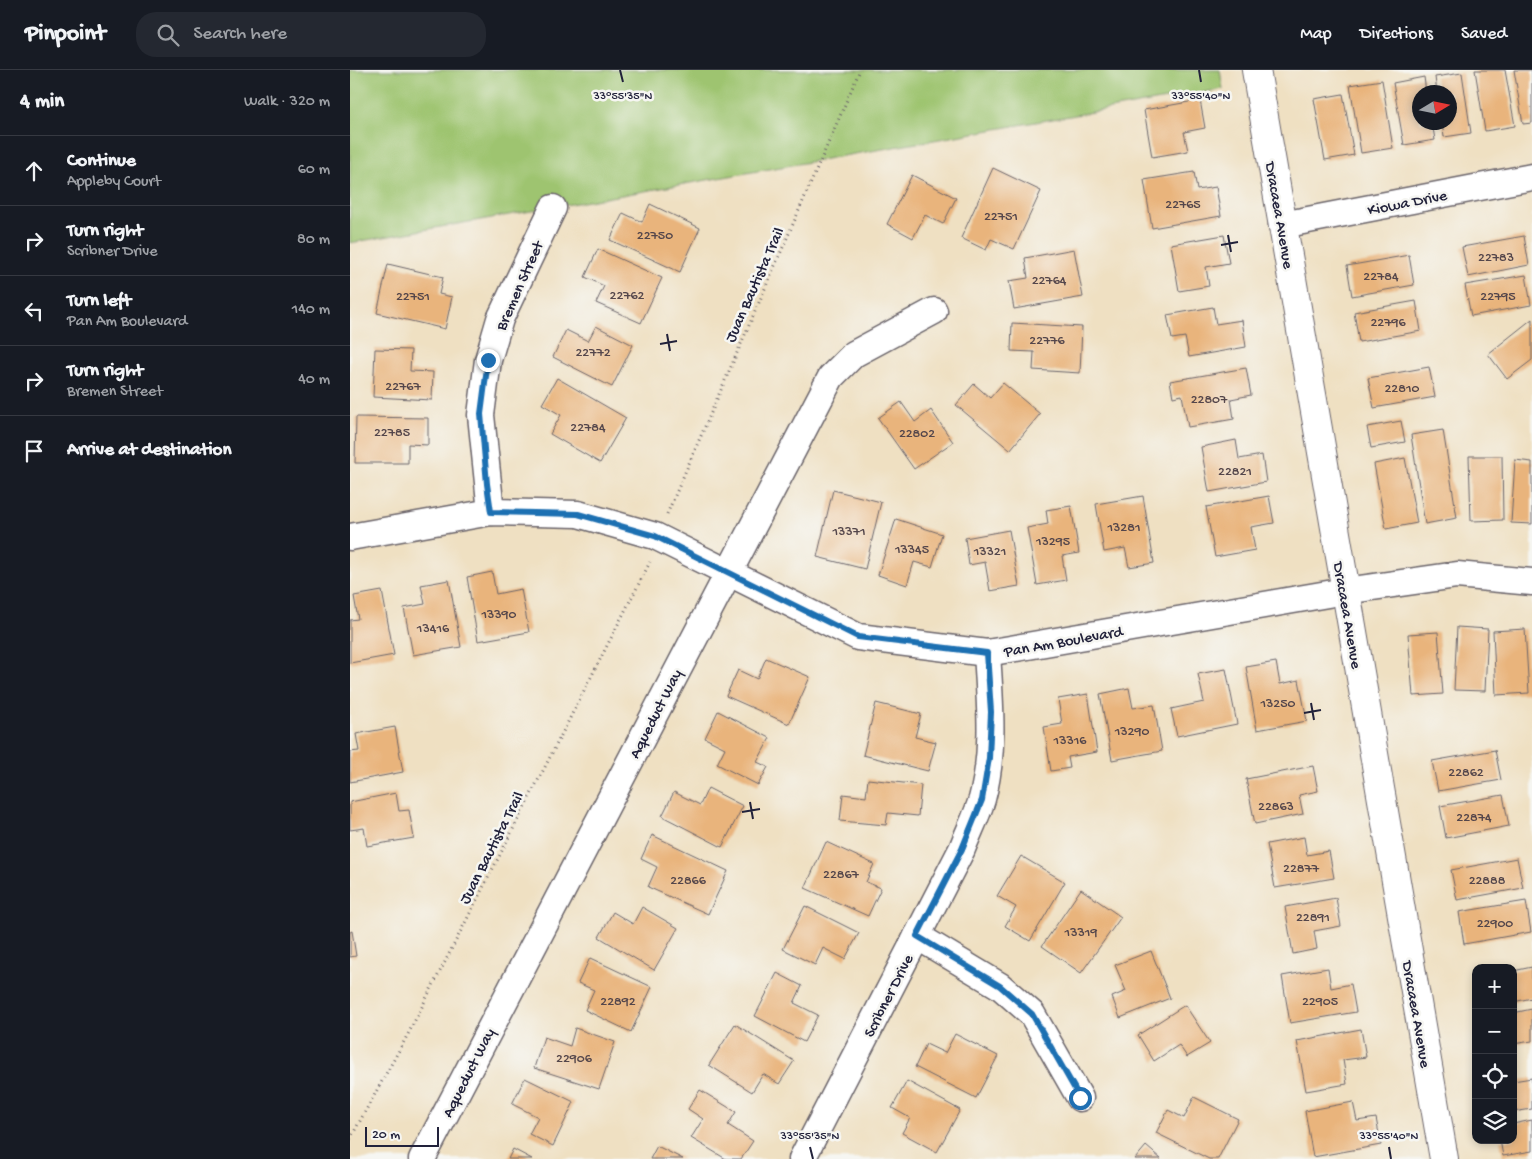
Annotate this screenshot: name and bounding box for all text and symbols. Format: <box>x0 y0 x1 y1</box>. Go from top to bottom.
search box <box>136 12 486 57</box>
text: Pinpoint <box>25 20 106 49</box>
icon: search <box>154 21 182 49</box>
text: Search here <box>194 23 287 46</box>
text: Map <box>1300 24 1332 45</box>
text: Directions <box>1360 24 1433 45</box>
text: Saved <box>1461 24 1507 45</box>
north arrow <box>1412 85 1457 130</box>
text: 4 min <box>20 90 64 115</box>
text: 33°55'35"N <box>593 90 653 104</box>
text: 33°55'40"N <box>1171 90 1231 104</box>
text: Walk · 320 m <box>244 93 330 112</box>
text: Continue <box>67 150 136 173</box>
icon: ahead <box>20 157 48 185</box>
street label: Dracaea Avenue <box>1259 160 1296 271</box>
text: 60 m <box>298 161 330 180</box>
text: Appleby Court <box>67 173 161 192</box>
street label: Kiowa Drive <box>1366 187 1450 221</box>
house number: 22765 <box>1165 197 1201 214</box>
house number: 22751 <box>984 209 1018 226</box>
text: Turn right <box>67 220 143 243</box>
street label: Juan Bautista Trail <box>722 225 790 346</box>
icon: right <box>20 227 48 255</box>
house number: 22750 <box>637 228 673 245</box>
text: 80 m <box>297 231 330 250</box>
street label: Bremen Street <box>493 237 550 335</box>
text: Scribner Drive <box>67 243 158 262</box>
house number: 22783 <box>1478 250 1514 267</box>
house number: 22784 <box>1363 269 1399 286</box>
house number: 22764 <box>1032 273 1067 290</box>
house number: 22762 <box>610 288 645 305</box>
house number: 22751 <box>396 289 430 306</box>
house number: 22795 <box>1480 289 1516 306</box>
text: Turn left <box>67 290 131 313</box>
icon: left <box>20 297 48 325</box>
text: 140 m <box>292 301 330 320</box>
text: Pan Am Boulevard <box>67 313 187 332</box>
house number: 22796 <box>1370 315 1406 332</box>
house number: 22776 <box>1029 333 1066 350</box>
house number: 22772 <box>575 345 611 362</box>
route end <box>477 349 500 372</box>
text: Turn right <box>67 360 143 383</box>
icon: right <box>20 367 48 395</box>
text: 40 m <box>298 371 330 390</box>
house number: 22767 <box>385 379 421 396</box>
house number: 22810 <box>1385 381 1420 398</box>
text: Bremen Street <box>67 383 163 402</box>
house number: 22807 <box>1191 392 1228 409</box>
house number: 22784 <box>570 420 606 437</box>
house number: 22785 <box>374 425 410 442</box>
house number: 22802 <box>899 426 935 443</box>
icon: arrive <box>20 437 48 465</box>
text: Arrive at destination <box>67 439 231 462</box>
house number: 22821 <box>1218 464 1252 481</box>
house number: 13281 <box>1106 520 1141 537</box>
house number: 13371 <box>831 524 866 541</box>
house number: 13295 <box>1035 534 1070 551</box>
house number: 13345 <box>894 542 929 559</box>
house number: 13321 <box>973 544 1006 561</box>
street label: Dracaea Avenue <box>1327 560 1364 671</box>
house number: 13390 <box>480 607 517 624</box>
house number: 13416 <box>416 621 450 638</box>
street label: Pan Am Boulevard <box>1002 623 1126 663</box>
street label: Aqueduct Way <box>626 667 688 762</box>
house number: 13250 <box>1259 696 1296 713</box>
house number: 13290 <box>1114 724 1149 741</box>
house number: 13316 <box>1053 733 1087 750</box>
house number: 22862 <box>1448 765 1484 782</box>
street label: Juan Bautista Trail <box>457 789 530 908</box>
house number: 22863 <box>1258 799 1294 816</box>
house number: 22874 <box>1456 810 1492 827</box>
house number: 22877 <box>1283 861 1320 878</box>
house number: 22867 <box>823 867 860 884</box>
house number: 22866 <box>670 873 707 890</box>
house number: 22888 <box>1469 873 1506 890</box>
house number: 22891 <box>1296 910 1330 927</box>
house number: 22900 <box>1477 916 1513 933</box>
house number: 13319 <box>1064 925 1097 942</box>
street label: Scribner Drive <box>861 951 919 1041</box>
street label: Dracaea Avenue <box>1396 959 1433 1070</box>
map controls <box>1472 964 1517 1144</box>
button: + <box>1472 964 1517 1009</box>
house number: 22892 <box>600 994 636 1011</box>
house number: 22905 <box>1302 994 1338 1011</box>
button: − <box>1472 1009 1517 1054</box>
street label: Aqueduct Way <box>439 1026 501 1121</box>
house number: 22906 <box>556 1051 593 1068</box>
button: locate <box>1472 1054 1517 1099</box>
route start <box>1069 1087 1092 1110</box>
button: layers <box>1472 1099 1517 1144</box>
scale bar <box>365 1124 439 1147</box>
text: 20 m <box>372 1127 400 1144</box>
text: 33°55'35"N <box>780 1130 840 1144</box>
text: 33°55'40"N <box>1359 1130 1419 1144</box>

